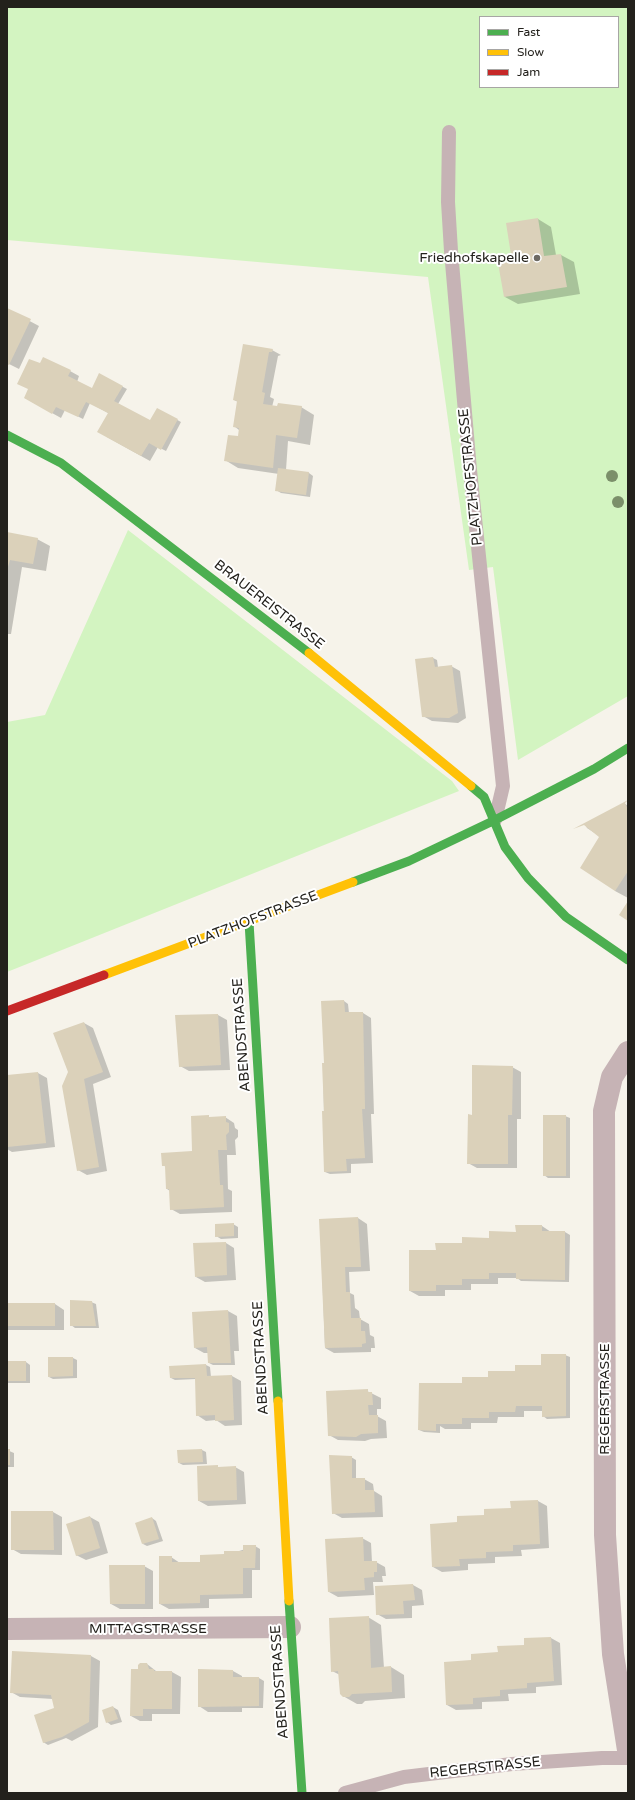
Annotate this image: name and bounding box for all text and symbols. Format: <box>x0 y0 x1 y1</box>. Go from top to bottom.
legend <box>479 16 619 88</box>
text: Fast <box>517 25 540 39</box>
text: Slow <box>517 45 544 59</box>
text: Jam <box>517 65 540 79</box>
place label: Friedhofskapelle <box>419 250 529 266</box>
marker: Friedhofskapelle <box>532 253 542 263</box>
street label: PLATZHOFSTRASSE <box>455 408 487 546</box>
street label: BRAUEREISTRASSE <box>210 557 328 653</box>
street label: PLATZHOFSTRASSE <box>186 887 320 953</box>
street label: ABENDSTRASSE <box>230 978 254 1092</box>
street label: ABENDSTRASSE <box>250 1301 272 1415</box>
street label: REGERSTRASSE <box>597 1343 613 1455</box>
street label: MITTAGSTRASSE <box>89 1621 207 1637</box>
street label: ABENDSTRASSE <box>268 1625 292 1739</box>
street label: REGERSTRASSE <box>429 1754 541 1782</box>

